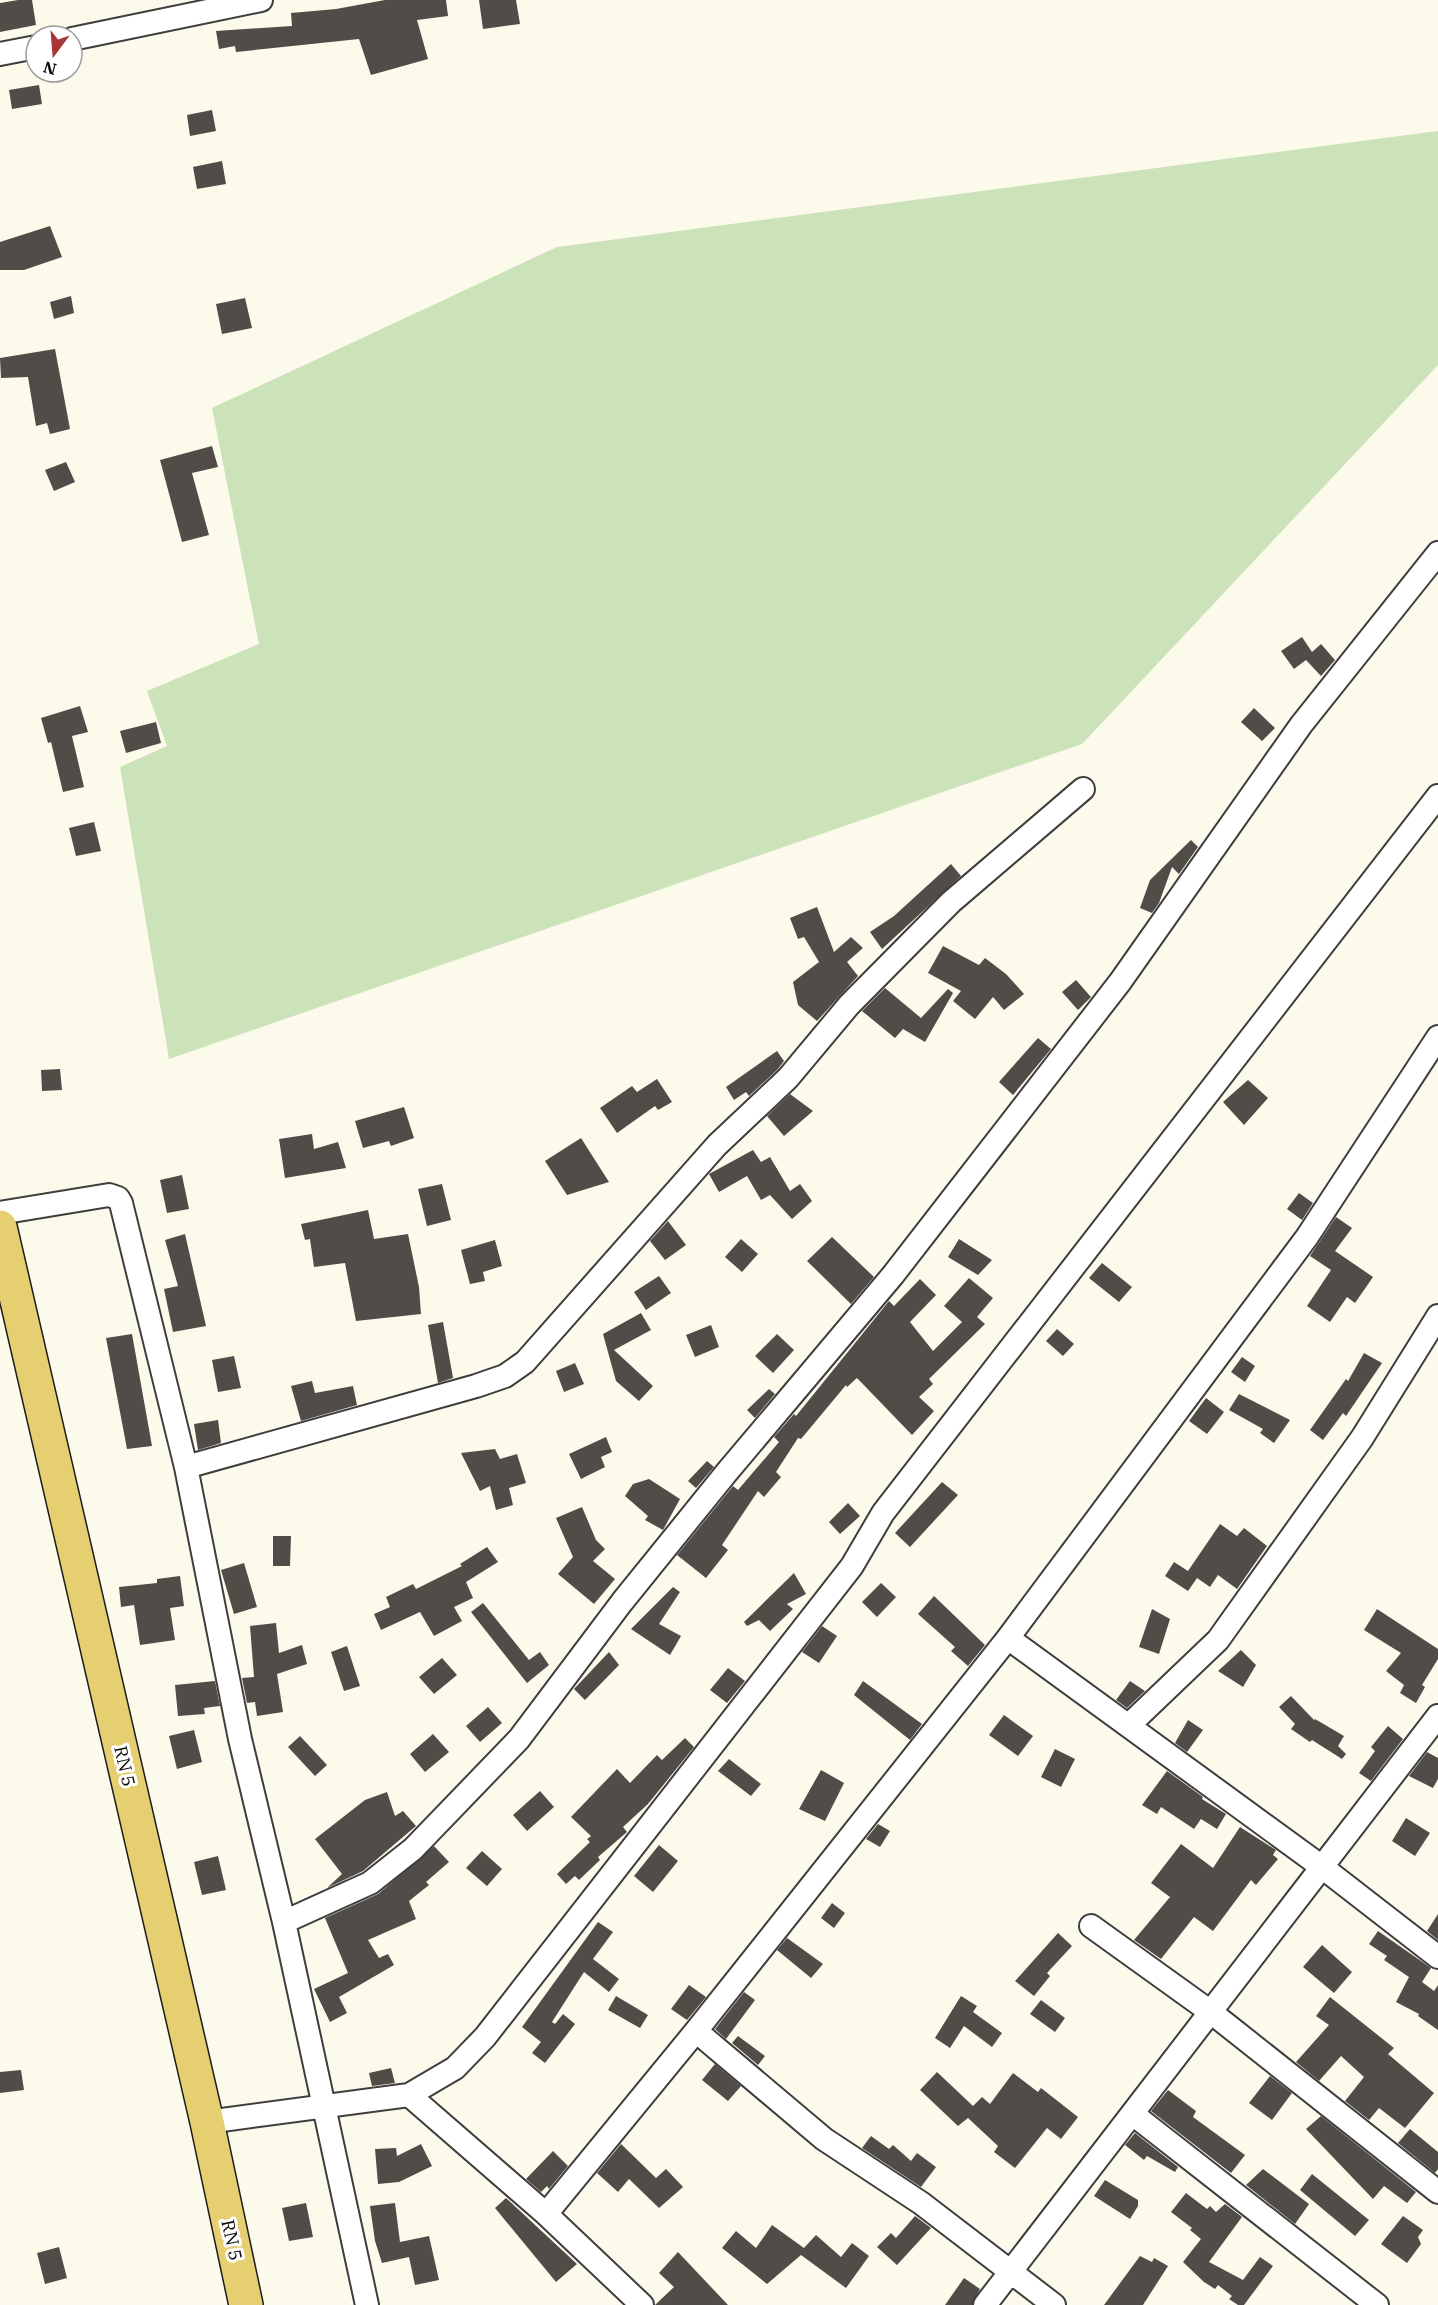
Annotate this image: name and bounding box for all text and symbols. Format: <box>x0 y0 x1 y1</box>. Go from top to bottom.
north arrow <box>24 24 84 84</box>
text: N <box>41 57 59 80</box>
street label: RN 5 <box>109 1743 141 1789</box>
street label: RN 5 <box>216 2218 248 2262</box>

